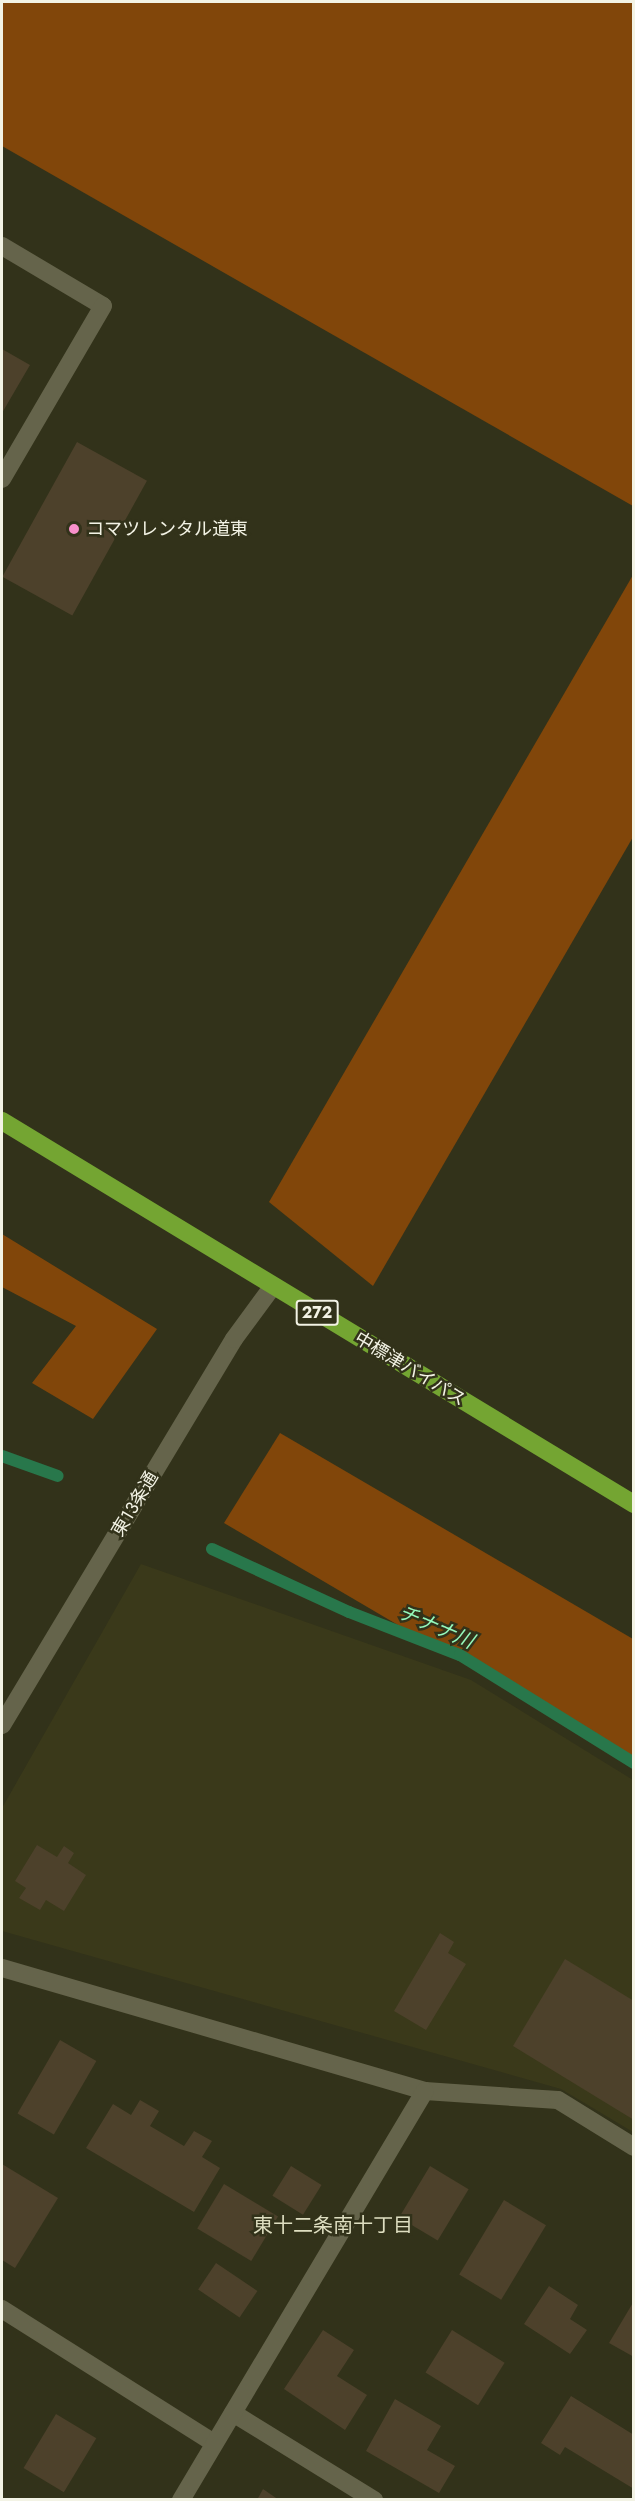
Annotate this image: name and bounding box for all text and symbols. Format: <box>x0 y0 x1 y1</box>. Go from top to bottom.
place label: コマツレンタル道東 <box>86 518 248 540</box>
marker: コマツレンタル道東 <box>67 522 81 536</box>
road number: 272 <box>294 1300 340 1326</box>
street label: 中標津バイパス <box>350 1327 470 1411</box>
street label: 東13条通 <box>107 1468 163 1540</box>
water label: チナナ川 <box>394 1600 478 1654</box>
district label: 東十二条南十丁目 <box>253 2213 413 2237</box>

